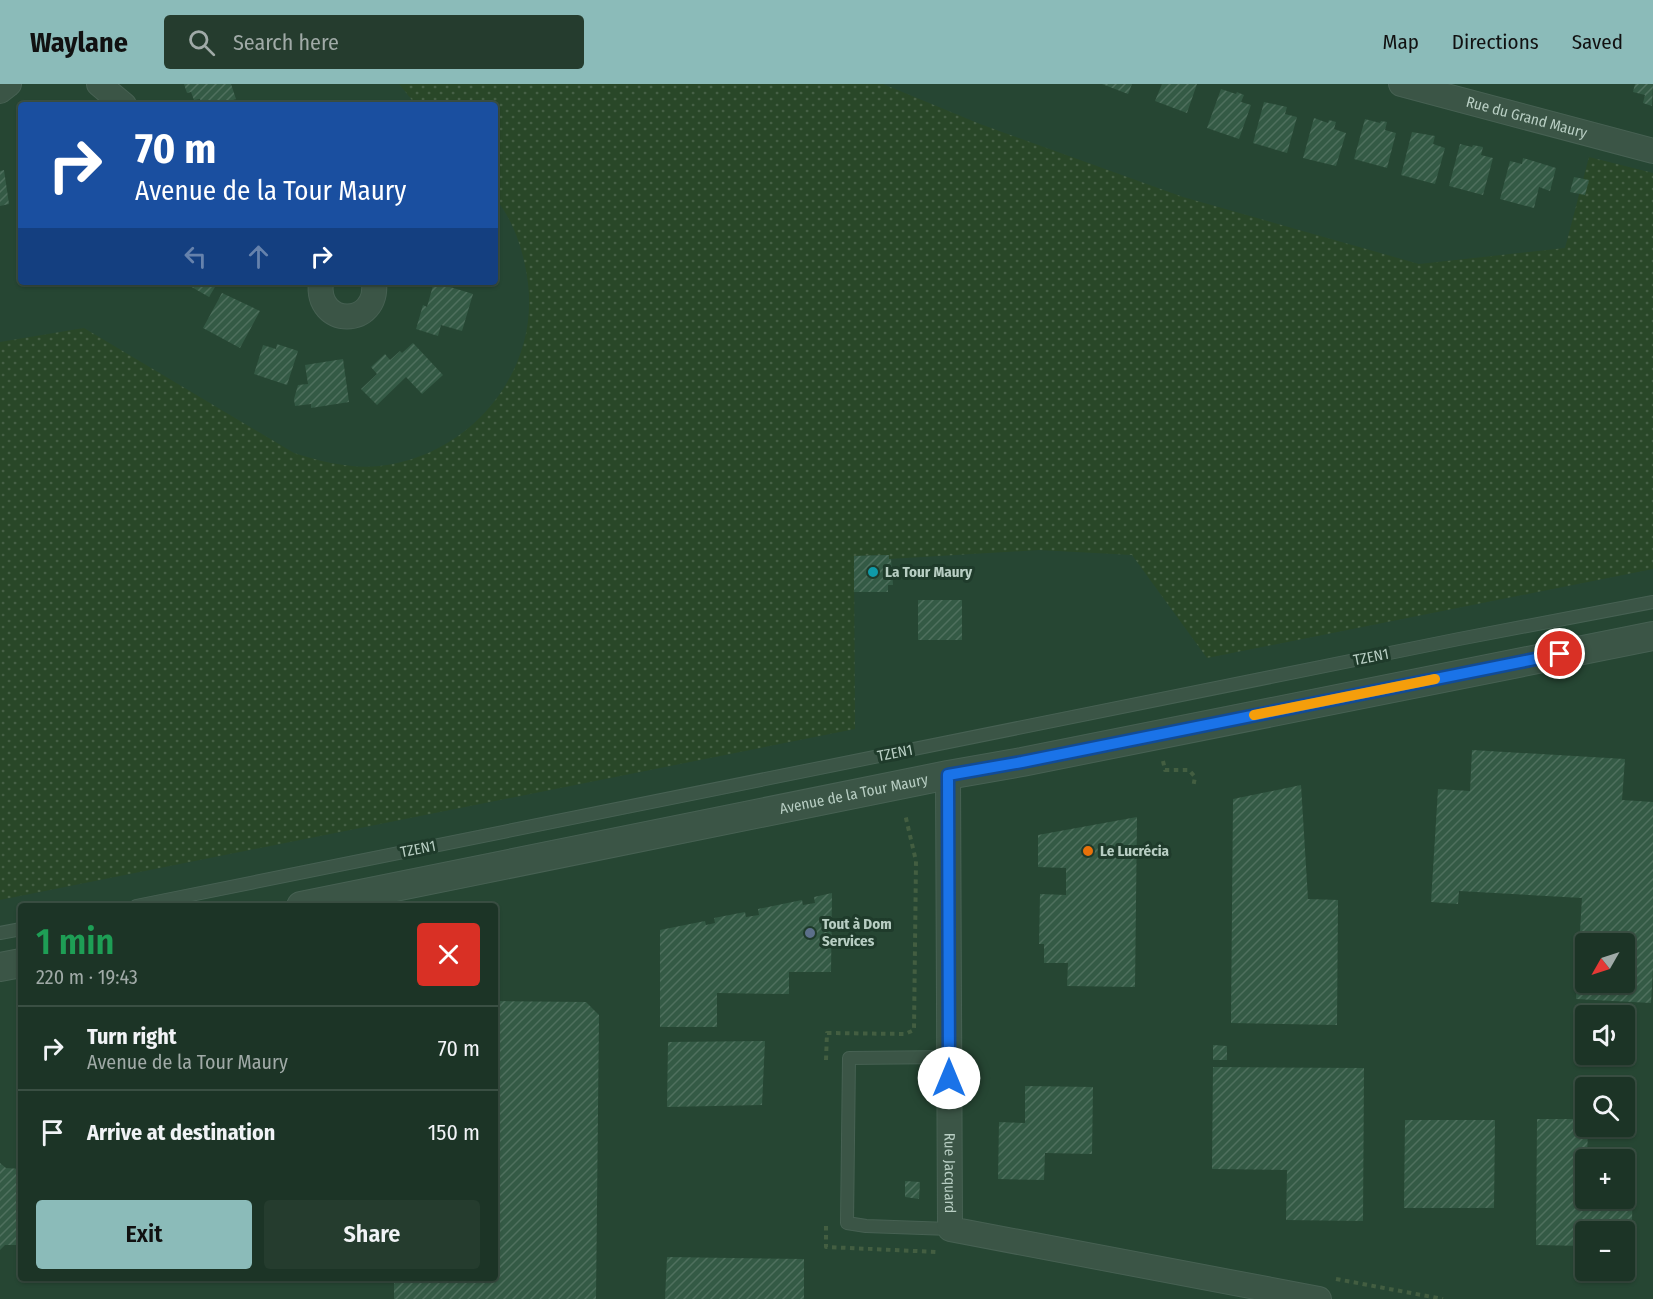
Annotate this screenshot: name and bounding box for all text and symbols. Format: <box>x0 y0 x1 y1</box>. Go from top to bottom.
search box <box>164 15 584 69</box>
text: Waylane <box>30 26 128 59</box>
icon: search <box>185 26 218 59</box>
text: Search here <box>233 29 339 56</box>
text: Map <box>1382 29 1419 55</box>
text: Directions <box>1452 29 1539 55</box>
text: Saved <box>1572 29 1623 55</box>
street label: Rue du Grand Maury <box>1464 93 1589 142</box>
text: 70 m <box>135 124 216 174</box>
icon: right <box>36 126 114 204</box>
text: Avenue de la Tour Maury <box>135 175 406 207</box>
icon: left <box>179 240 212 273</box>
icon: ahead <box>242 240 275 273</box>
icon: right <box>305 240 338 273</box>
place label: La Tour Maury <box>885 563 973 581</box>
marker: La Tour Maury <box>866 565 880 579</box>
pin <box>1534 628 1585 679</box>
icon: arrive <box>1543 637 1576 670</box>
street label: TZEN1 <box>1352 645 1390 669</box>
street label: TZEN1 <box>876 741 914 765</box>
street label: Avenue de la Tour Maury <box>778 770 930 818</box>
street label: TZEN1 <box>399 837 437 861</box>
place label: Le Lucrécia <box>1100 842 1170 860</box>
marker: Le Lucrécia <box>1081 844 1095 858</box>
place label: Tout à Dom Services <box>822 915 892 950</box>
text: 1 min <box>36 920 114 964</box>
button: close <box>417 923 480 986</box>
marker: Tout à Dom Services <box>803 926 817 940</box>
north arrow <box>1575 933 1635 993</box>
map controls <box>1575 933 1635 1281</box>
text: 220 m · 19:43 <box>36 965 138 989</box>
button: sound <box>1575 1005 1635 1065</box>
text: Turn right <box>87 1023 176 1050</box>
icon: right <box>36 1032 69 1065</box>
text: 70 m <box>438 1035 480 1062</box>
position arrow <box>917 1046 981 1110</box>
text: Avenue de la Tour Maury <box>87 1050 288 1074</box>
button: search <box>1575 1077 1635 1137</box>
icon: arrive <box>36 1116 69 1149</box>
text: Arrive at destination <box>87 1119 275 1146</box>
text: 150 m <box>428 1119 480 1146</box>
street label: Rue Jacquard <box>941 1133 959 1213</box>
button: + <box>1575 1149 1635 1209</box>
button: Exit <box>36 1200 252 1269</box>
button: Share <box>264 1200 480 1269</box>
button: − <box>1575 1221 1635 1281</box>

